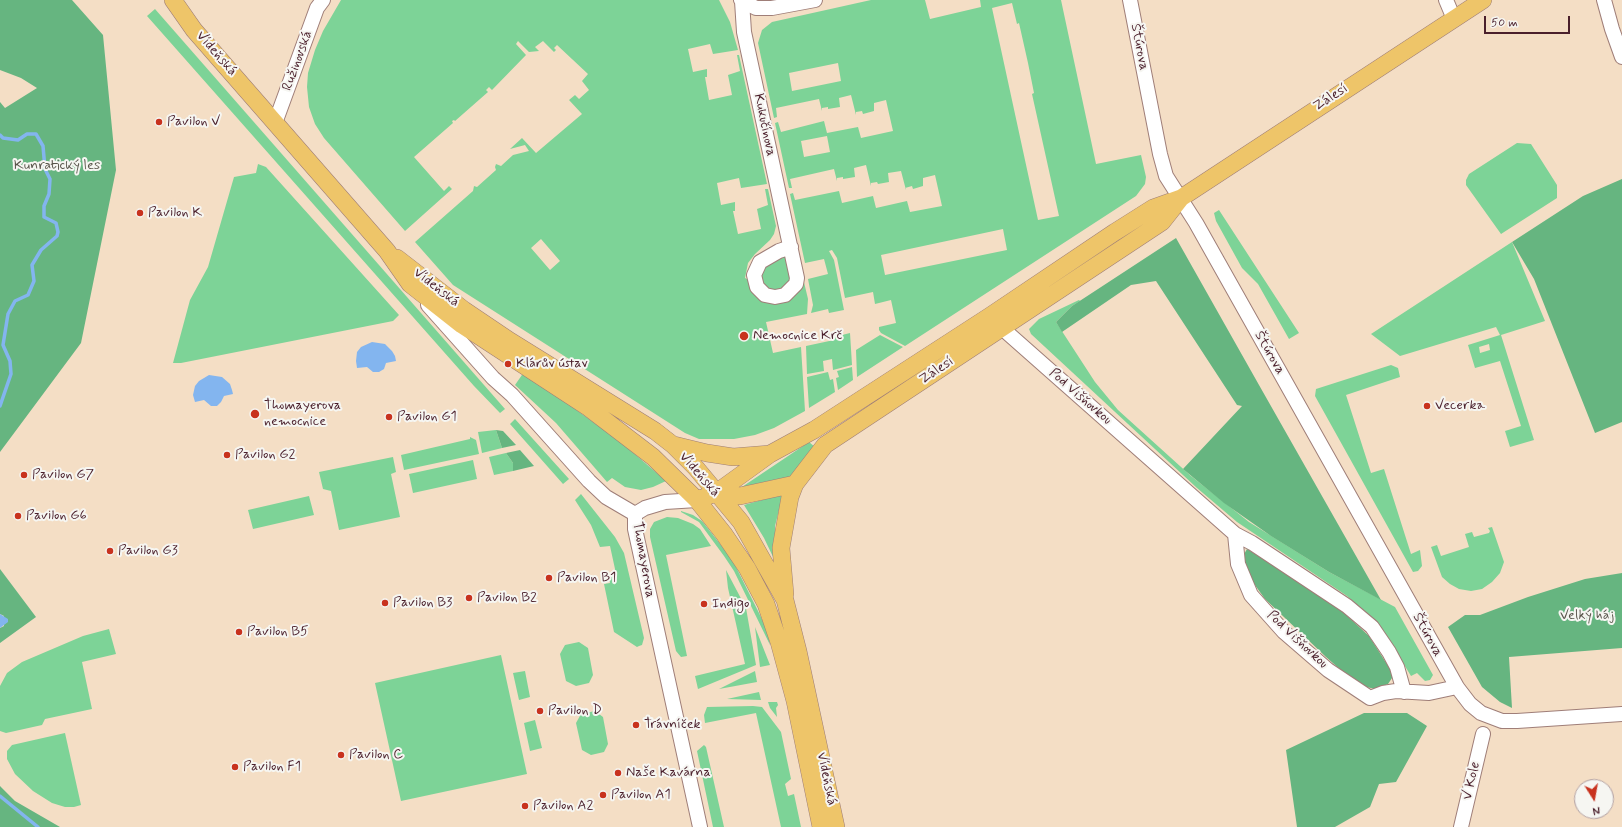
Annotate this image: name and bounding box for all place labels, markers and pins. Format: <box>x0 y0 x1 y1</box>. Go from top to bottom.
place label: Pavilon V <box>167 114 220 130</box>
marker: Pavilon V <box>154 117 164 127</box>
place label: Pavilon K <box>148 205 202 221</box>
marker: Pavilon K <box>135 208 145 218</box>
place label: Nemocnice Krč <box>753 328 842 344</box>
marker: Nemocnice Krč <box>738 330 750 342</box>
place label: Klárův ústav <box>516 356 588 372</box>
marker: Klárův ústav <box>503 359 513 369</box>
place label: Thomayerova nemocnice <box>264 398 341 430</box>
place label: Vecerka <box>1435 398 1485 414</box>
marker: Vecerka <box>1422 401 1432 411</box>
marker: Thomayerova nemocnice <box>249 408 261 420</box>
place label: Pavilon G1 <box>397 409 457 425</box>
marker: Pavilon G1 <box>384 412 394 422</box>
place label: Pavilon G2 <box>235 447 295 463</box>
marker: Pavilon G2 <box>222 450 232 460</box>
place label: Pavilon G7 <box>32 467 94 483</box>
marker: Pavilon G7 <box>19 470 29 480</box>
place label: Pavilon G6 <box>26 508 87 524</box>
marker: Pavilon G6 <box>13 511 23 521</box>
place label: Pavilon G3 <box>118 543 178 559</box>
marker: Pavilon G3 <box>105 546 115 556</box>
place label: Pavilon B1 <box>557 570 616 586</box>
marker: Pavilon B1 <box>544 573 554 583</box>
place label: Pavilon B2 <box>477 590 537 606</box>
marker: Pavilon B2 <box>464 593 474 603</box>
place label: Pavilon B3 <box>393 595 452 611</box>
place label: Indigo <box>712 596 749 612</box>
marker: Pavilon B3 <box>380 598 390 608</box>
marker: Indigo <box>699 599 709 609</box>
place label: Pavilon B5 <box>247 624 308 640</box>
marker: Pavilon B5 <box>234 627 244 637</box>
place label: Pavilon D <box>548 703 602 719</box>
marker: Pavilon D <box>535 706 545 716</box>
place label: Trávníček <box>644 717 701 733</box>
marker: Trávníček <box>631 720 641 730</box>
place label: Pavilon C <box>349 747 403 763</box>
marker: Pavilon C <box>336 750 346 760</box>
place label: Pavilon F1 <box>243 759 301 775</box>
marker: Pavilon F1 <box>230 762 240 772</box>
place label: Naše Kavárna <box>626 765 711 781</box>
marker: Naše Kavárna <box>613 768 623 778</box>
place label: Pavilon A1 <box>611 787 671 803</box>
marker: Pavilon A1 <box>598 790 608 800</box>
place label: Pavilon A2 <box>533 798 593 814</box>
marker: Pavilon A2 <box>520 801 530 811</box>

